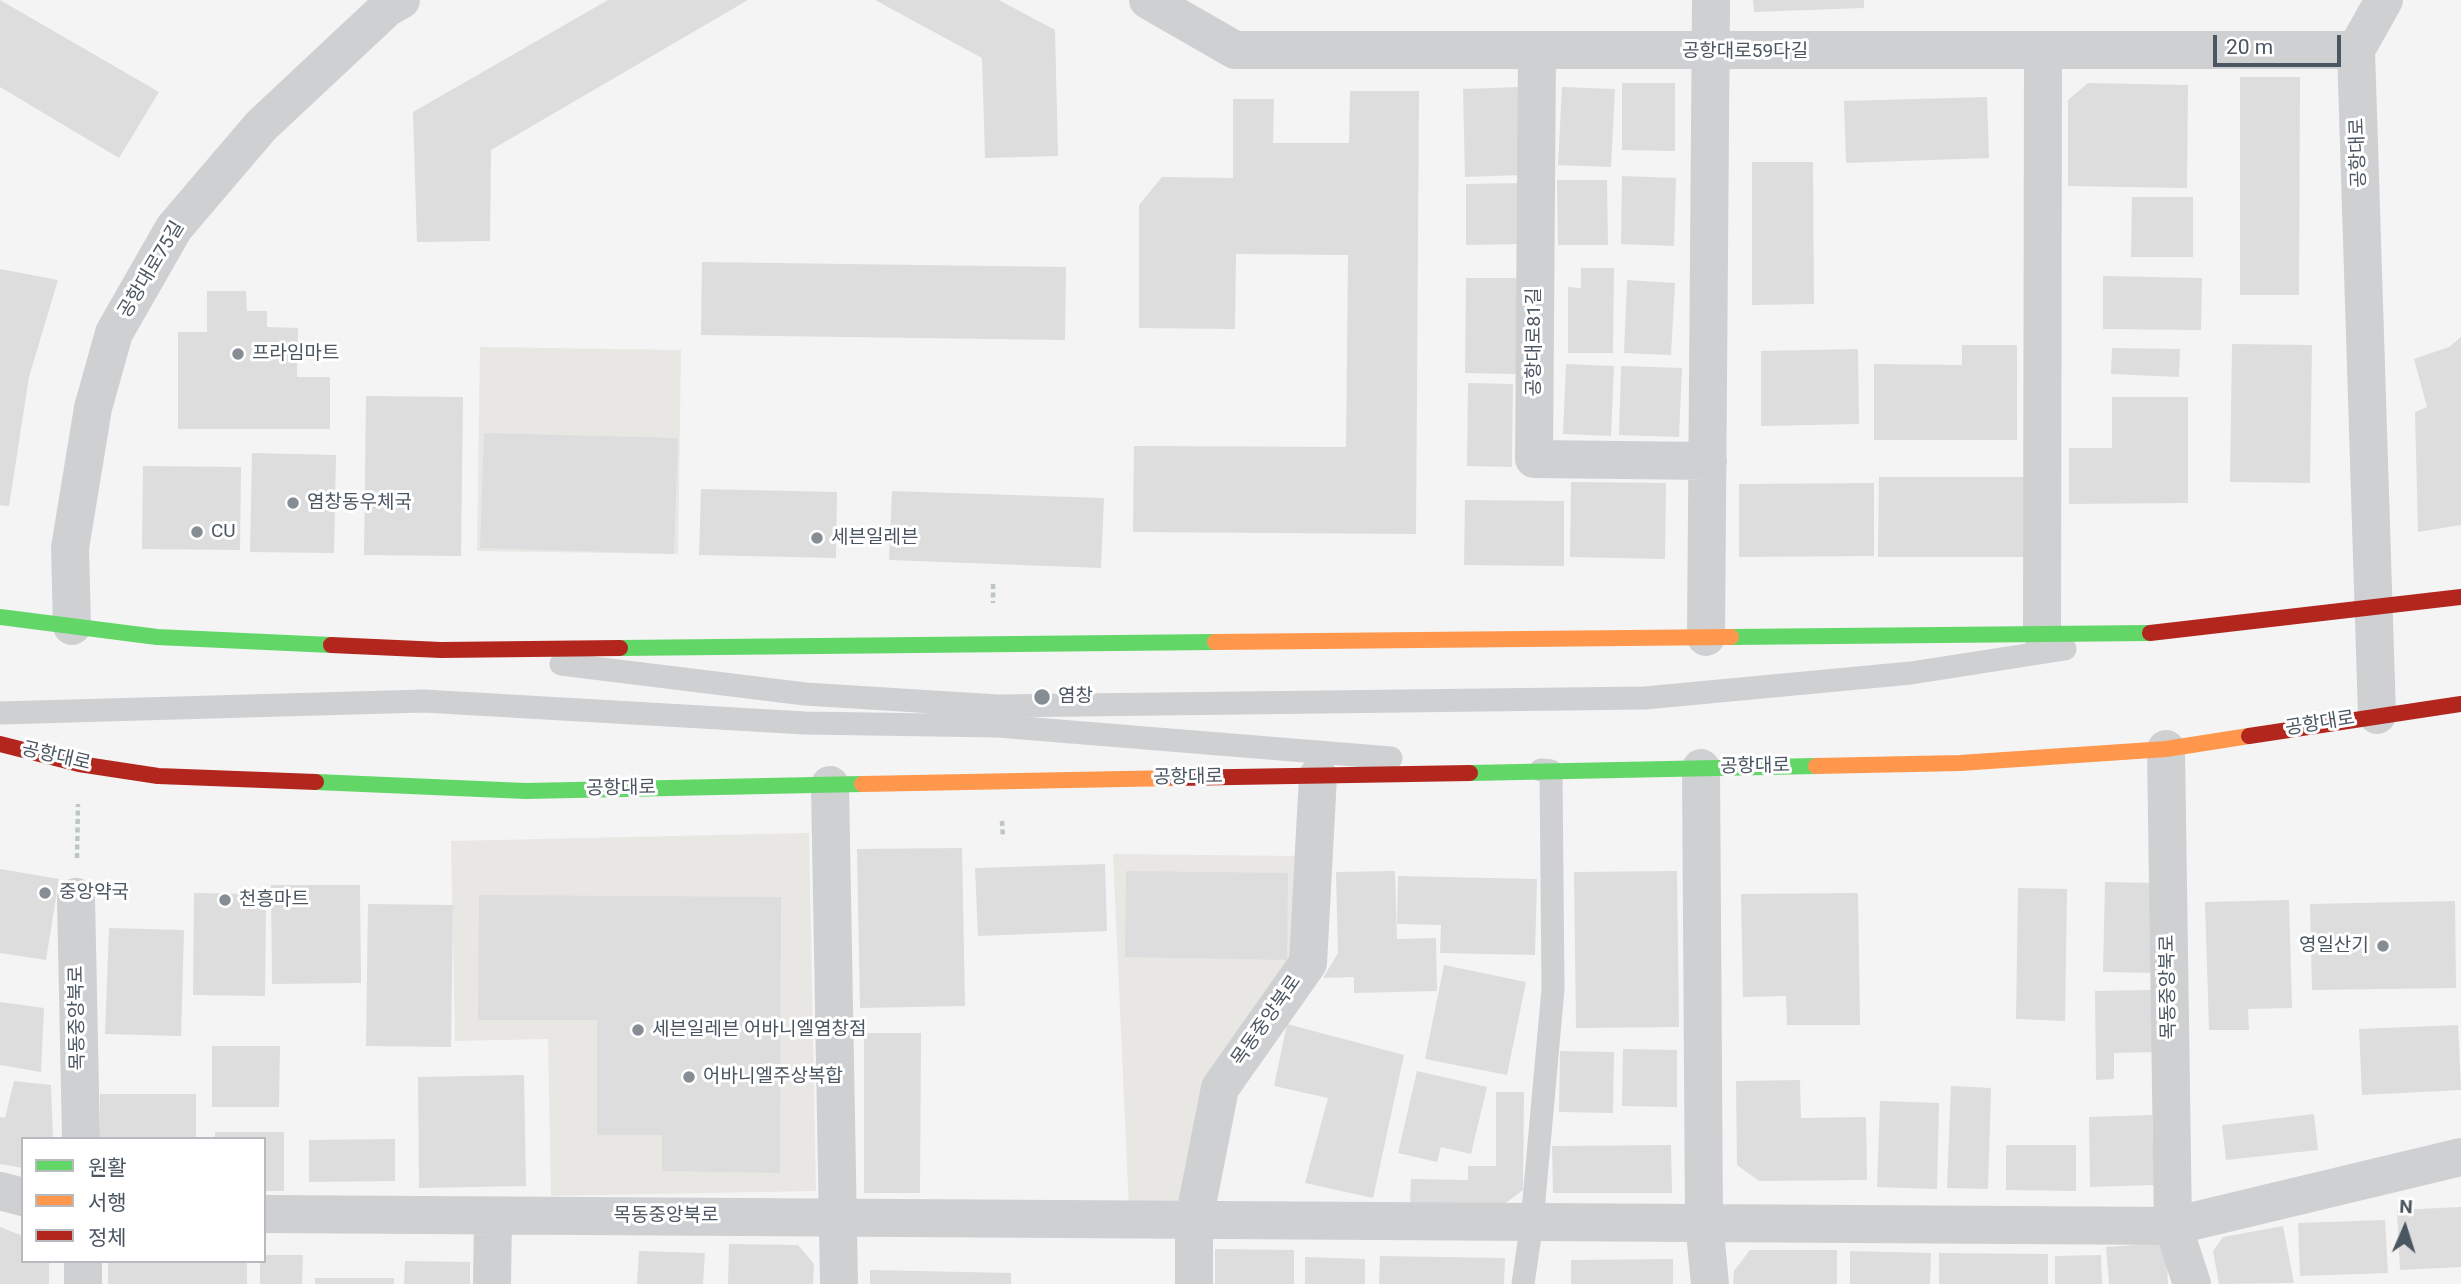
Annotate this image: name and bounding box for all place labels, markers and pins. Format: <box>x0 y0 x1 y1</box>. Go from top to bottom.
place label: 프라임마트 <box>252 343 339 365</box>
marker: 프라임마트 <box>230 346 246 362</box>
place label: 염창동우체국 <box>307 492 412 514</box>
marker: 염창동우체국 <box>285 495 301 511</box>
place label: CU <box>211 521 236 543</box>
marker: CU <box>189 524 205 540</box>
place label: 세븐일레븐 <box>831 527 918 549</box>
marker: 세븐일레븐 <box>809 530 825 546</box>
place label: 염창 <box>1058 686 1093 708</box>
marker: 염창 <box>1032 687 1052 707</box>
place label: 중앙약국 <box>59 882 129 904</box>
marker: 중앙약국 <box>37 885 53 901</box>
place label: 천흥마트 <box>239 889 309 911</box>
marker: 천흥마트 <box>217 892 233 908</box>
place label: 영일산기 <box>2299 935 2369 957</box>
marker: 영일산기 <box>2375 938 2391 954</box>
place label: 세븐일레븐 어바니엘염창점 <box>652 1019 866 1041</box>
marker: 세븐일레븐 어바니엘염창점 <box>630 1022 646 1038</box>
place label: 어바니엘주상복합 <box>703 1066 843 1088</box>
marker: 어바니엘주상복합 <box>681 1069 697 1085</box>

